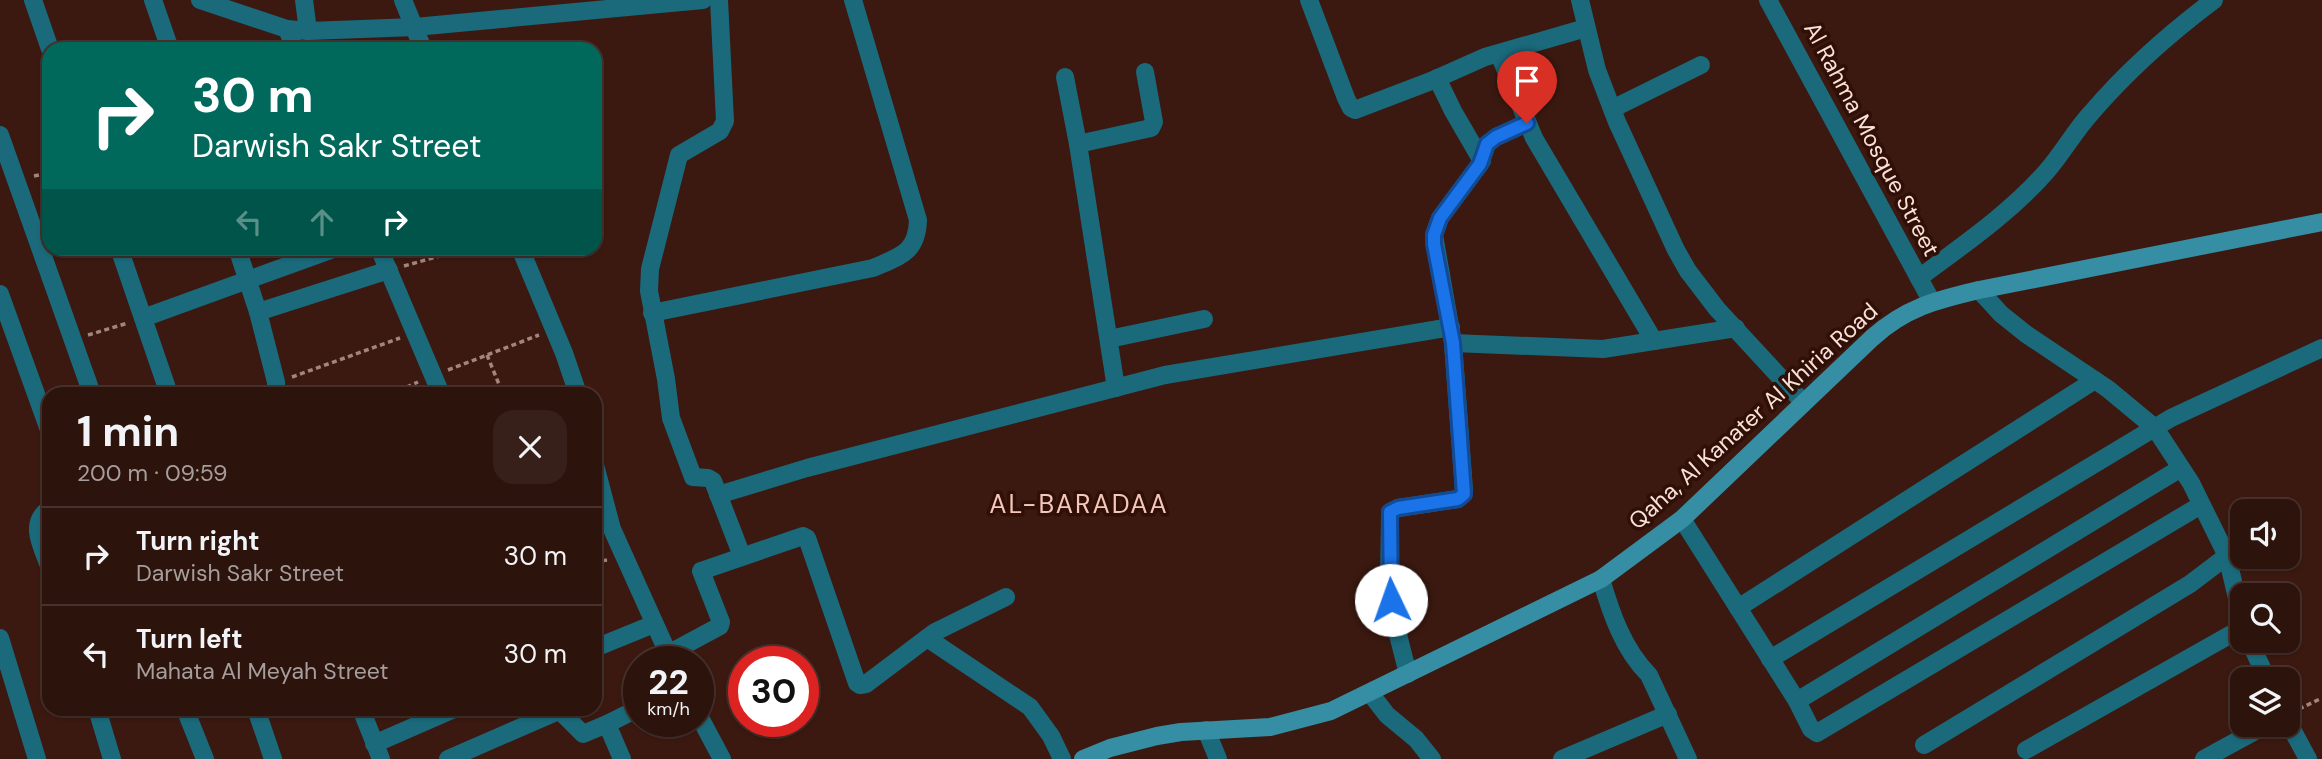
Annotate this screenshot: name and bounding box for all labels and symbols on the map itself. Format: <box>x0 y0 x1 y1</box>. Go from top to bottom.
street label: Al Rahma Mosque Street <box>1797 17 1947 261</box>
pin <box>1497 51 1557 123</box>
street label: Qaha, Al Kanater Al Khiria Road <box>1622 296 1884 536</box>
district label: AL-BARADAA <box>989 487 1169 521</box>
position arrow <box>1354 563 1428 637</box>
speed limit sign: 30 <box>728 646 819 737</box>

